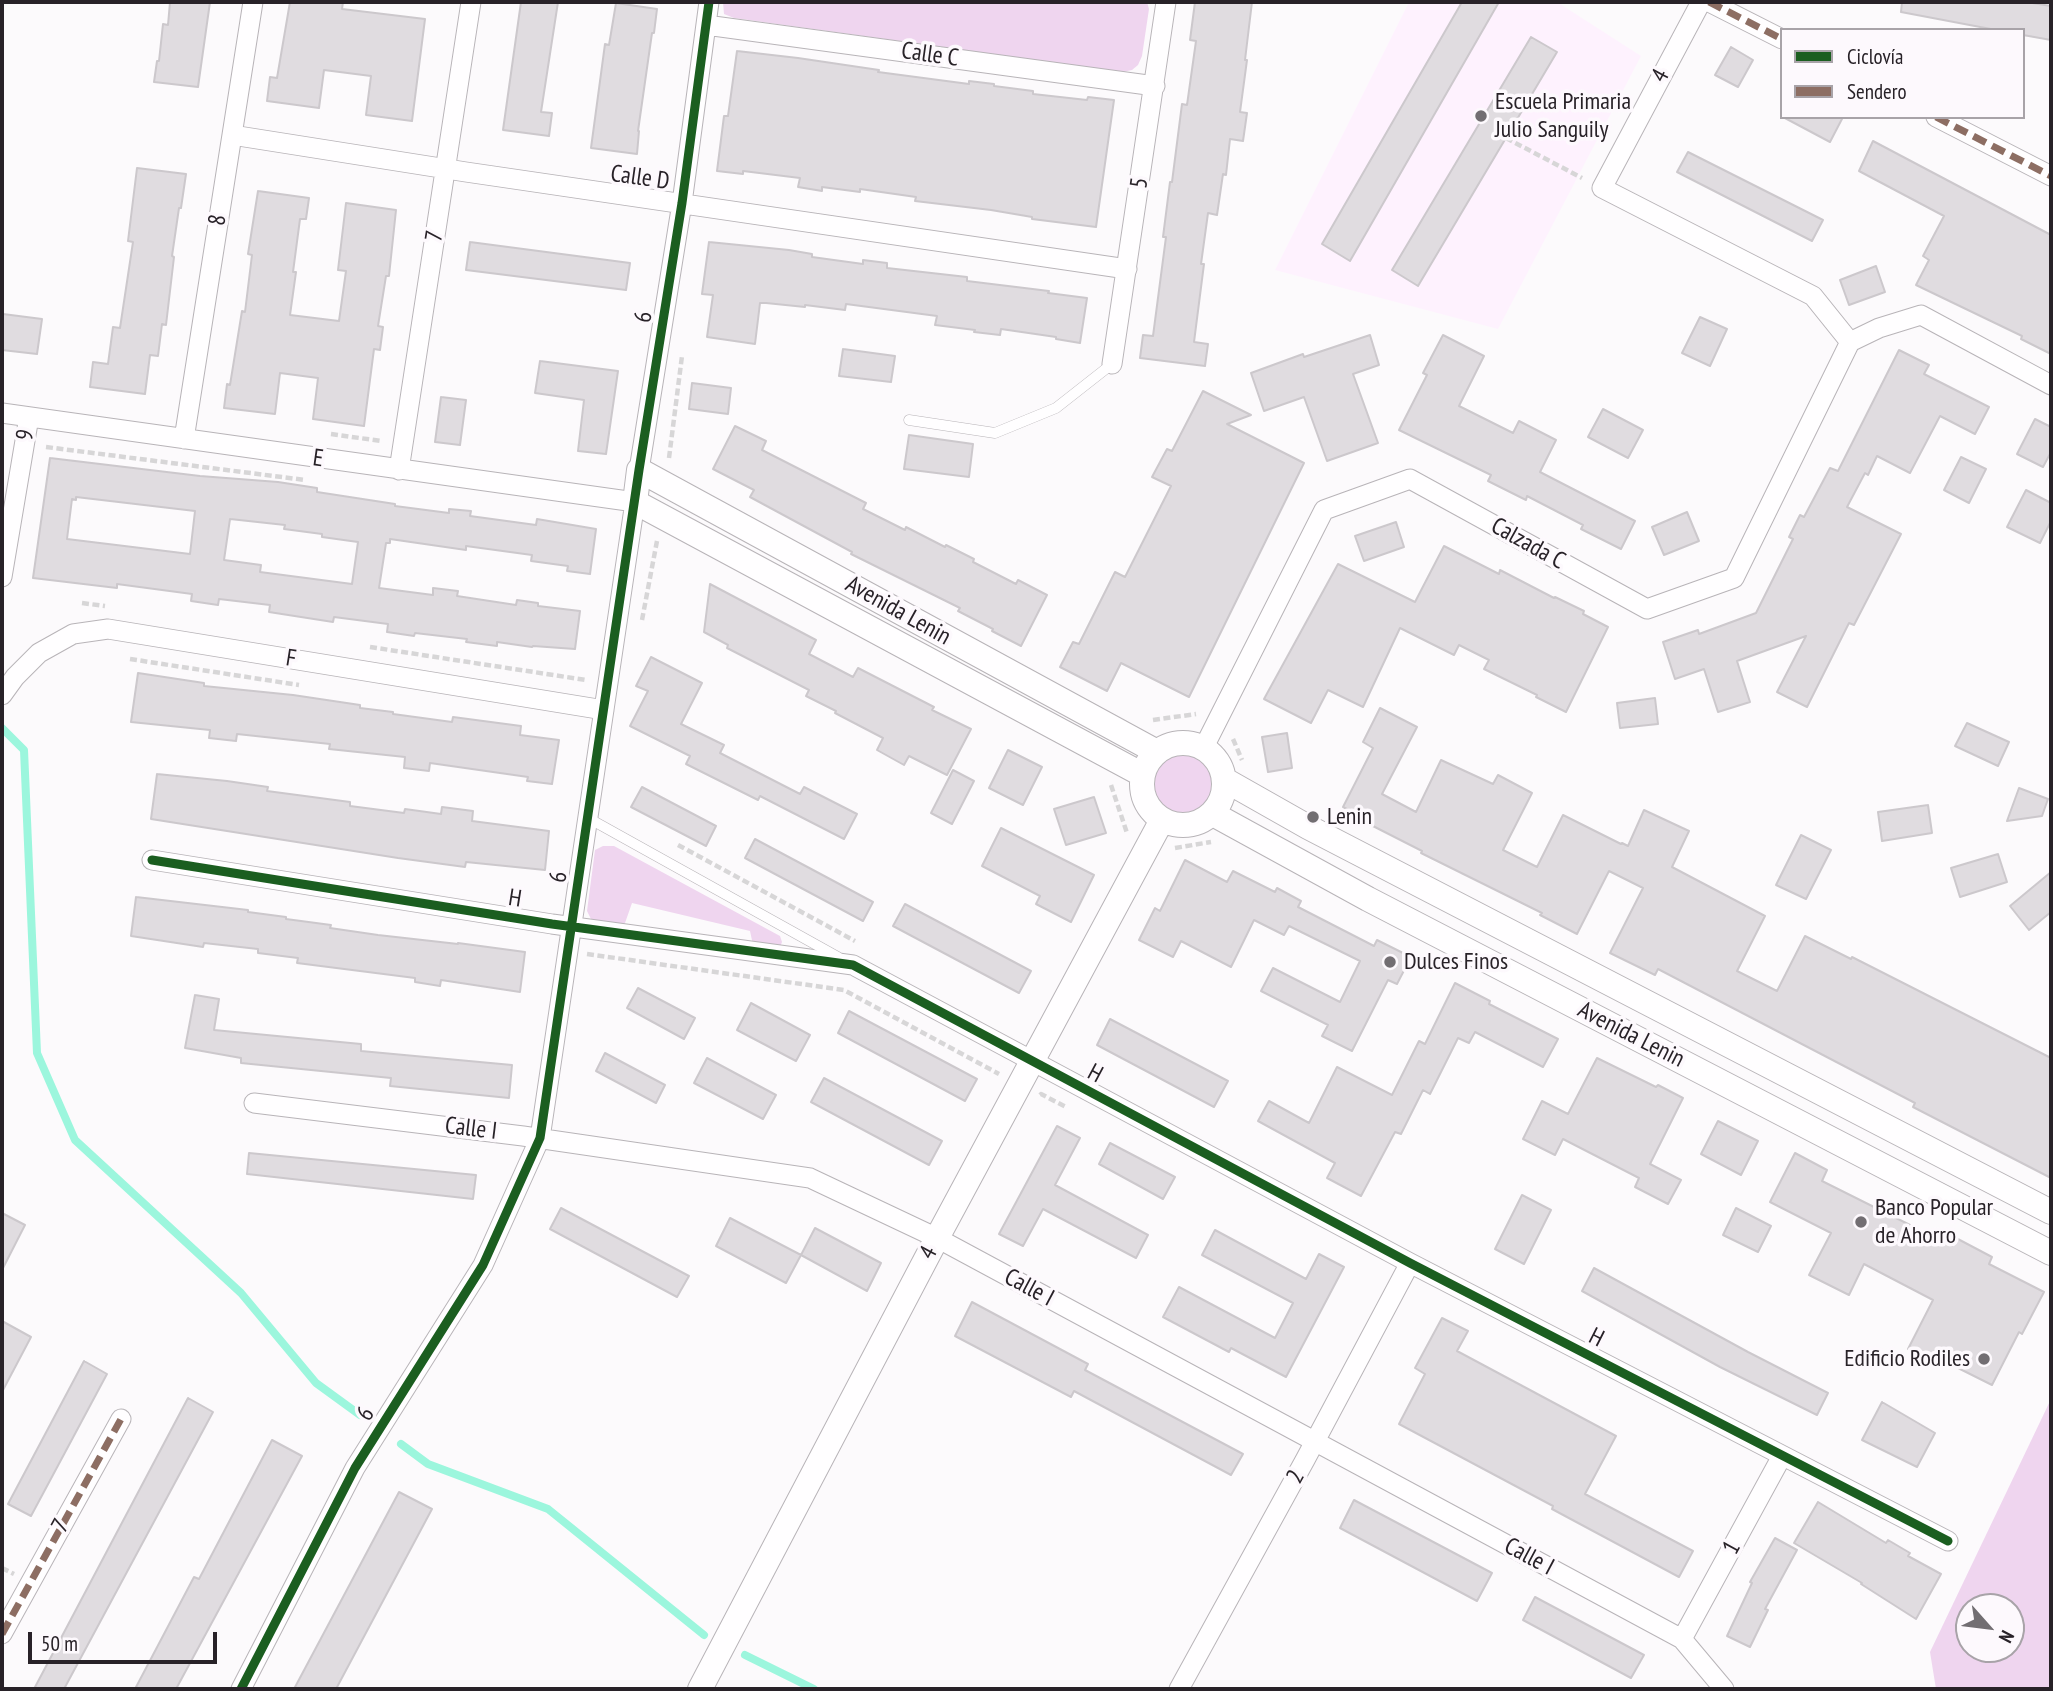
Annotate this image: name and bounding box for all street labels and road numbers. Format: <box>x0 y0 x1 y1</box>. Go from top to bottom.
street label: Calle C <box>900 37 960 73</box>
street label: 4 <box>1646 64 1676 88</box>
street label: Calle D <box>609 160 671 196</box>
street label: 5 <box>1125 176 1155 190</box>
street label: 8 <box>203 212 233 228</box>
street label: 7 <box>420 228 450 244</box>
street label: 6 <box>629 309 659 325</box>
street label: 9 <box>11 427 41 443</box>
street label: E <box>311 444 325 474</box>
street label: Calzada C <box>1486 512 1570 576</box>
street label: Avenida Lenin <box>840 570 956 652</box>
street label: F <box>284 644 298 674</box>
street label: 6 <box>544 869 574 885</box>
street label: H <box>506 884 524 914</box>
street label: Avenida Lenin <box>1573 996 1689 1074</box>
street label: H <box>1083 1058 1107 1090</box>
street label: Calle I <box>443 1112 499 1146</box>
street label: 4 <box>914 1241 944 1265</box>
street label: Calle I <box>999 1263 1059 1313</box>
street label: H <box>1584 1322 1608 1354</box>
street label: 6 <box>351 1402 381 1426</box>
street label: 2 <box>1281 1465 1311 1489</box>
street label: 7 <box>46 1514 76 1538</box>
street label: Calle I <box>1499 1532 1559 1582</box>
street label: 1 <box>1717 1536 1747 1560</box>

